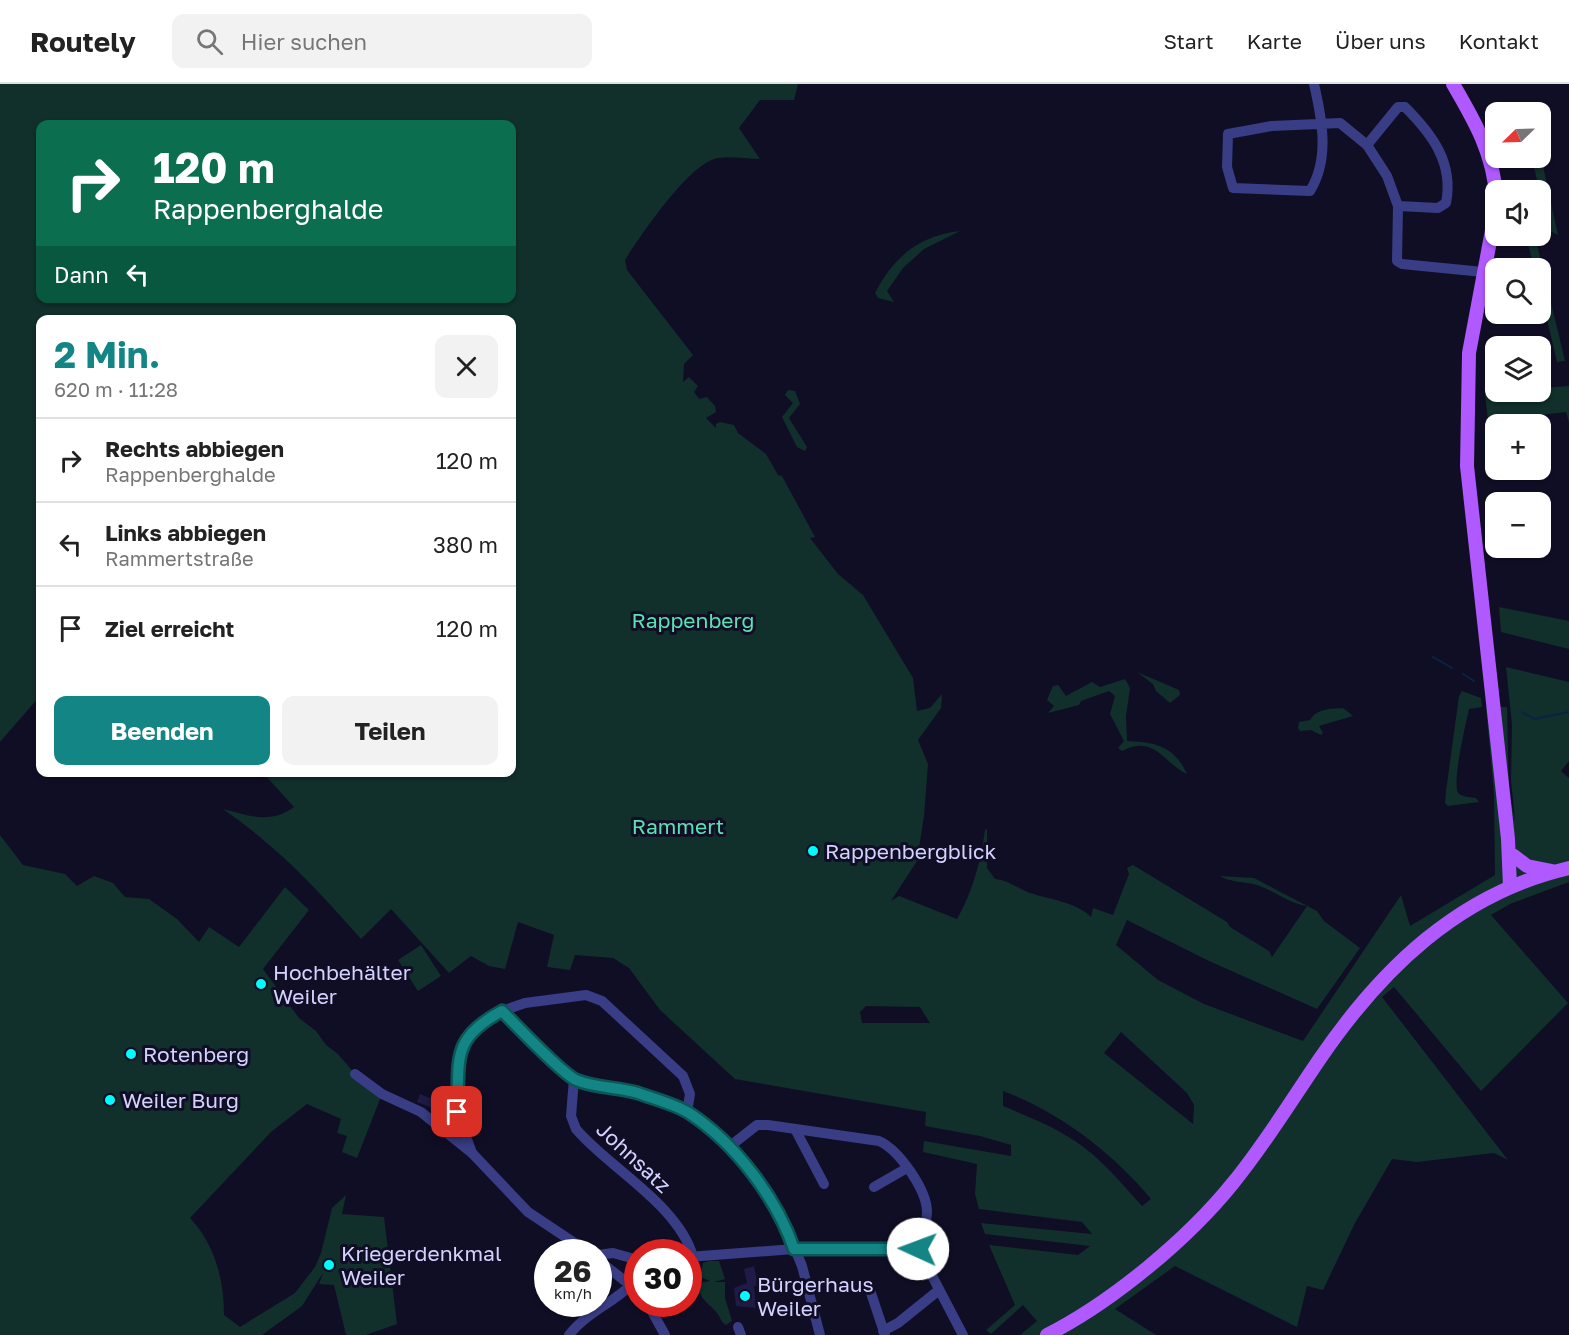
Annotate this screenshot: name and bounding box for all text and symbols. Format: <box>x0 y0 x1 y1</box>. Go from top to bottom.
search box <box>172 14 592 68</box>
text: Routely <box>30 25 136 58</box>
icon: search <box>193 25 226 58</box>
text: Hier suchen <box>241 28 367 55</box>
text: Start <box>1163 28 1214 54</box>
text: Karte <box>1247 28 1302 54</box>
text: Über uns <box>1335 28 1426 54</box>
text: Kontakt <box>1459 28 1539 54</box>
north arrow <box>1485 102 1551 168</box>
map controls <box>1485 102 1551 558</box>
text: 120 m <box>153 142 275 192</box>
icon: right <box>54 144 132 222</box>
button: sound <box>1485 180 1551 246</box>
text: Rappenberghalde <box>153 193 383 225</box>
icon: left <box>121 258 154 291</box>
button: search <box>1485 258 1551 324</box>
text: Dann <box>54 261 109 288</box>
text: 2 Min. <box>54 333 160 376</box>
button: close <box>435 335 498 398</box>
button: layers <box>1485 336 1551 402</box>
text: 620 m · 11:28 <box>54 377 178 401</box>
button: + <box>1485 414 1551 480</box>
text: Rechts abbiegen <box>105 435 284 462</box>
icon: right <box>54 444 87 477</box>
text: 120 m <box>436 447 498 474</box>
text: Rappenberghalde <box>105 462 276 486</box>
button: − <box>1485 492 1551 558</box>
text: Links abbiegen <box>105 519 266 546</box>
icon: left <box>54 528 87 561</box>
text: 380 m <box>433 531 498 558</box>
text: Rammertstraße <box>105 546 254 570</box>
park label: Rappenberg <box>632 607 754 633</box>
icon: arrive <box>54 612 87 645</box>
text: Ziel erreicht <box>105 615 234 642</box>
text: 120 m <box>436 615 498 642</box>
button: Beenden <box>54 696 270 765</box>
button: Teilen <box>282 696 498 765</box>
park label: Rammert <box>632 813 724 839</box>
place label: Rappenbergblick <box>825 838 997 864</box>
marker: Rappenbergblick <box>806 844 820 858</box>
place label: Hochbehälter Weiler <box>273 959 411 1009</box>
marker: Hochbehälter Weiler <box>254 977 268 991</box>
place label: Rotenberg <box>143 1041 249 1067</box>
marker: Rotenberg <box>124 1047 138 1061</box>
pin <box>431 1086 482 1137</box>
place label: Weiler Burg <box>122 1087 239 1113</box>
marker: Weiler Burg <box>103 1093 117 1107</box>
icon: arrive <box>440 1095 473 1128</box>
street label: Johnsatz <box>591 1116 677 1198</box>
position arrow <box>886 1217 950 1281</box>
speed limit sign: 30 <box>624 1239 702 1317</box>
place label: Kriegerdenkmal Weiler <box>341 1240 502 1290</box>
text: 26 <box>554 1253 592 1289</box>
marker: Kriegerdenkmal Weiler <box>322 1258 336 1272</box>
place label: Bürgerhaus Weiler <box>757 1271 874 1321</box>
text: km/h <box>554 1284 592 1302</box>
marker: Bürgerhaus Weiler <box>738 1289 752 1303</box>

